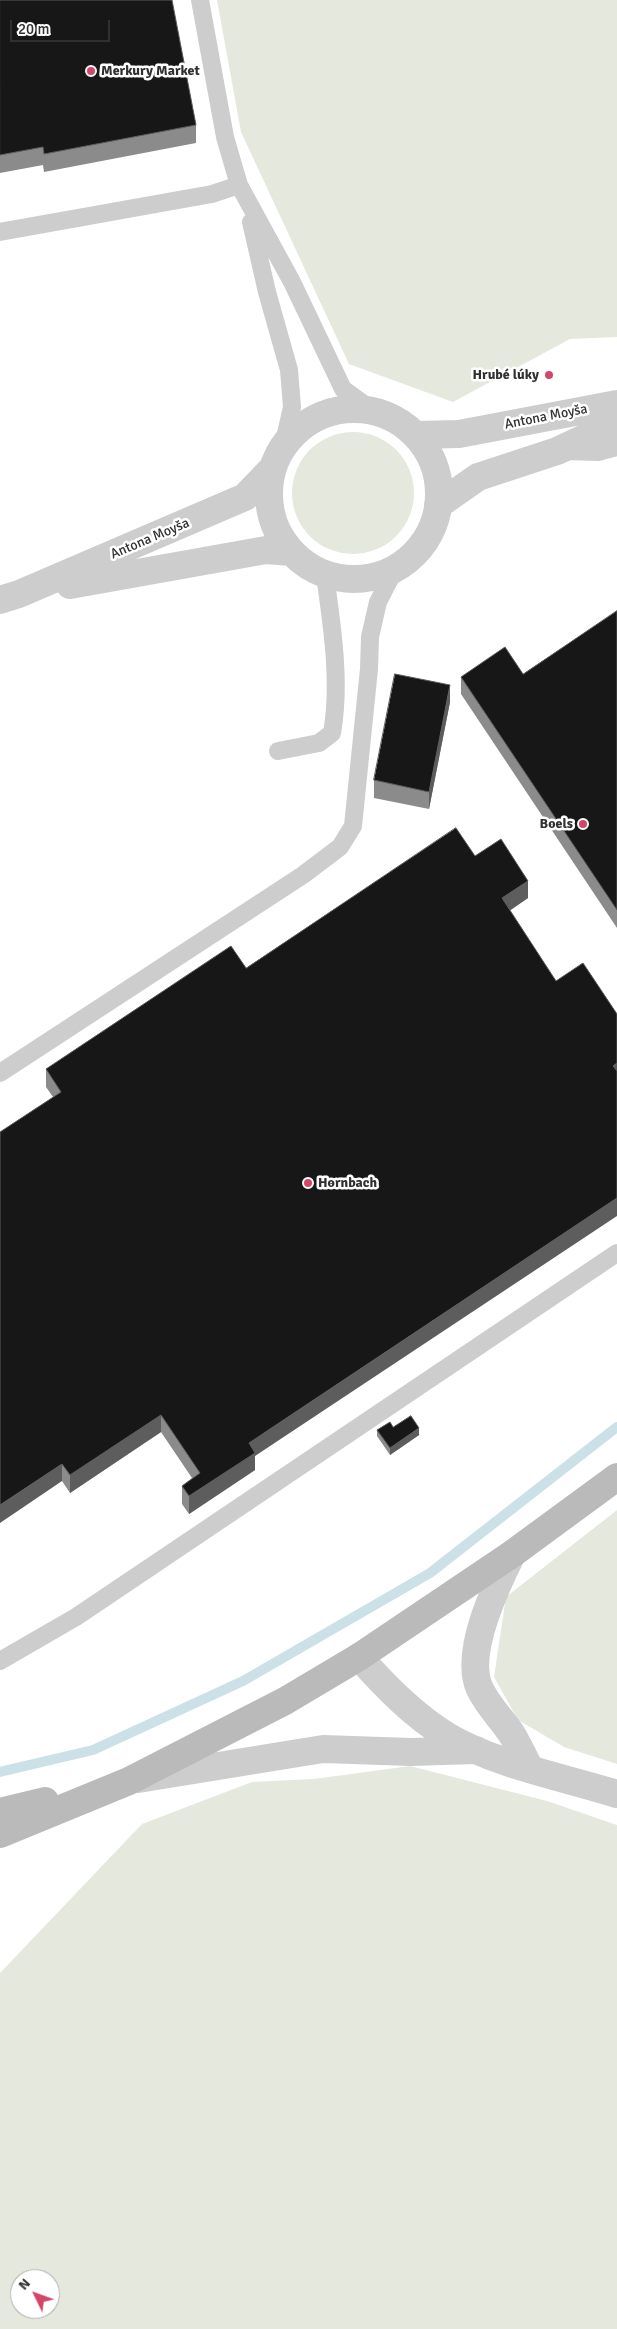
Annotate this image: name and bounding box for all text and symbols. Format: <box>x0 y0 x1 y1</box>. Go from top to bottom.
scale bar <box>12 10 112 42</box>
text: 20 m <box>18 20 49 38</box>
place label: Merkury Market <box>101 63 200 79</box>
marker: Merkury Market <box>85 65 97 77</box>
place label: Hrubé lúky <box>472 367 539 383</box>
marker: Hrubé lúky <box>543 369 555 381</box>
street label: Antona Moyša <box>503 401 589 433</box>
street label: Antona Moyša <box>108 515 192 563</box>
place label: Boels <box>540 816 573 832</box>
marker: Boels <box>577 818 589 830</box>
place label: Hornbach <box>318 1175 377 1191</box>
marker: Hornbach <box>302 1177 314 1189</box>
north arrow <box>10 2269 60 2319</box>
text: N <box>15 2275 34 2294</box>

